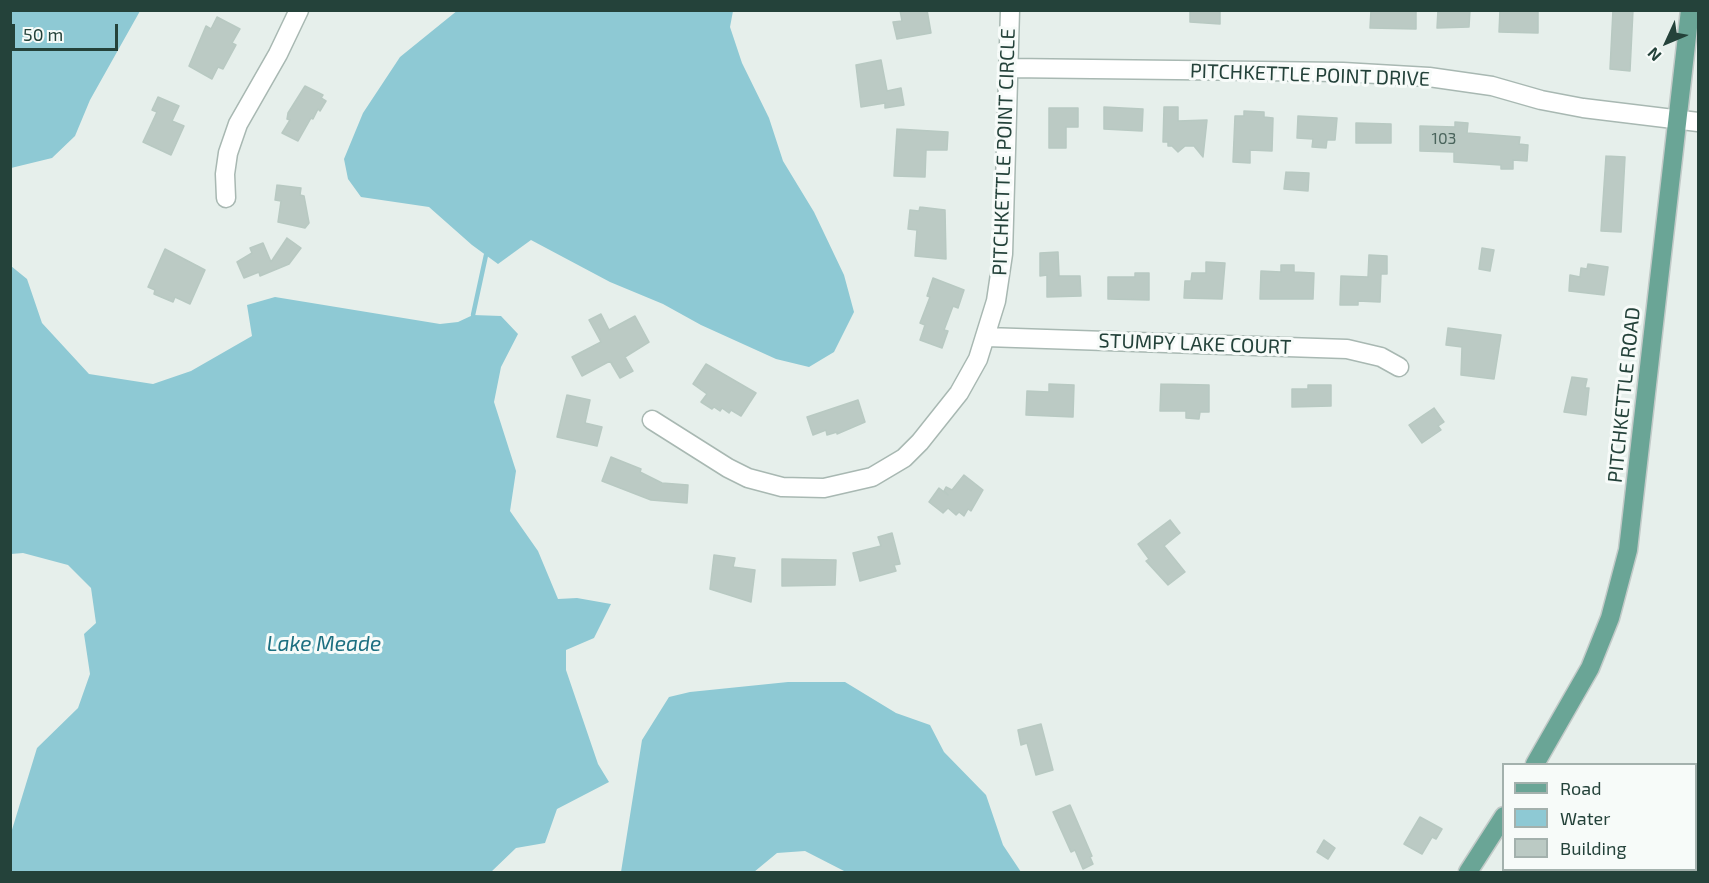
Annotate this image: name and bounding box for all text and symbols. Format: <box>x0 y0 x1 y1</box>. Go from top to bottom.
scale bar <box>15 12 122 50</box>
north arrow <box>1637 12 1697 72</box>
text: 50 m <box>23 23 63 45</box>
street label: PITCHKETTLE POINT CIRCLE <box>988 28 1020 276</box>
text: N <box>1643 44 1665 66</box>
street label: PITCHKETTLE POINT DRIVE <box>1190 59 1430 91</box>
house number: 103 <box>1432 129 1456 149</box>
street label: PITCHKETTLE ROAD <box>1603 306 1645 484</box>
street label: STUMPY LAKE COURT <box>1098 329 1292 359</box>
water label: Lake Meade <box>267 631 381 657</box>
legend <box>1502 763 1697 871</box>
text: Road <box>1560 777 1601 799</box>
text: Water <box>1560 807 1610 829</box>
text: Building <box>1560 837 1627 859</box>

